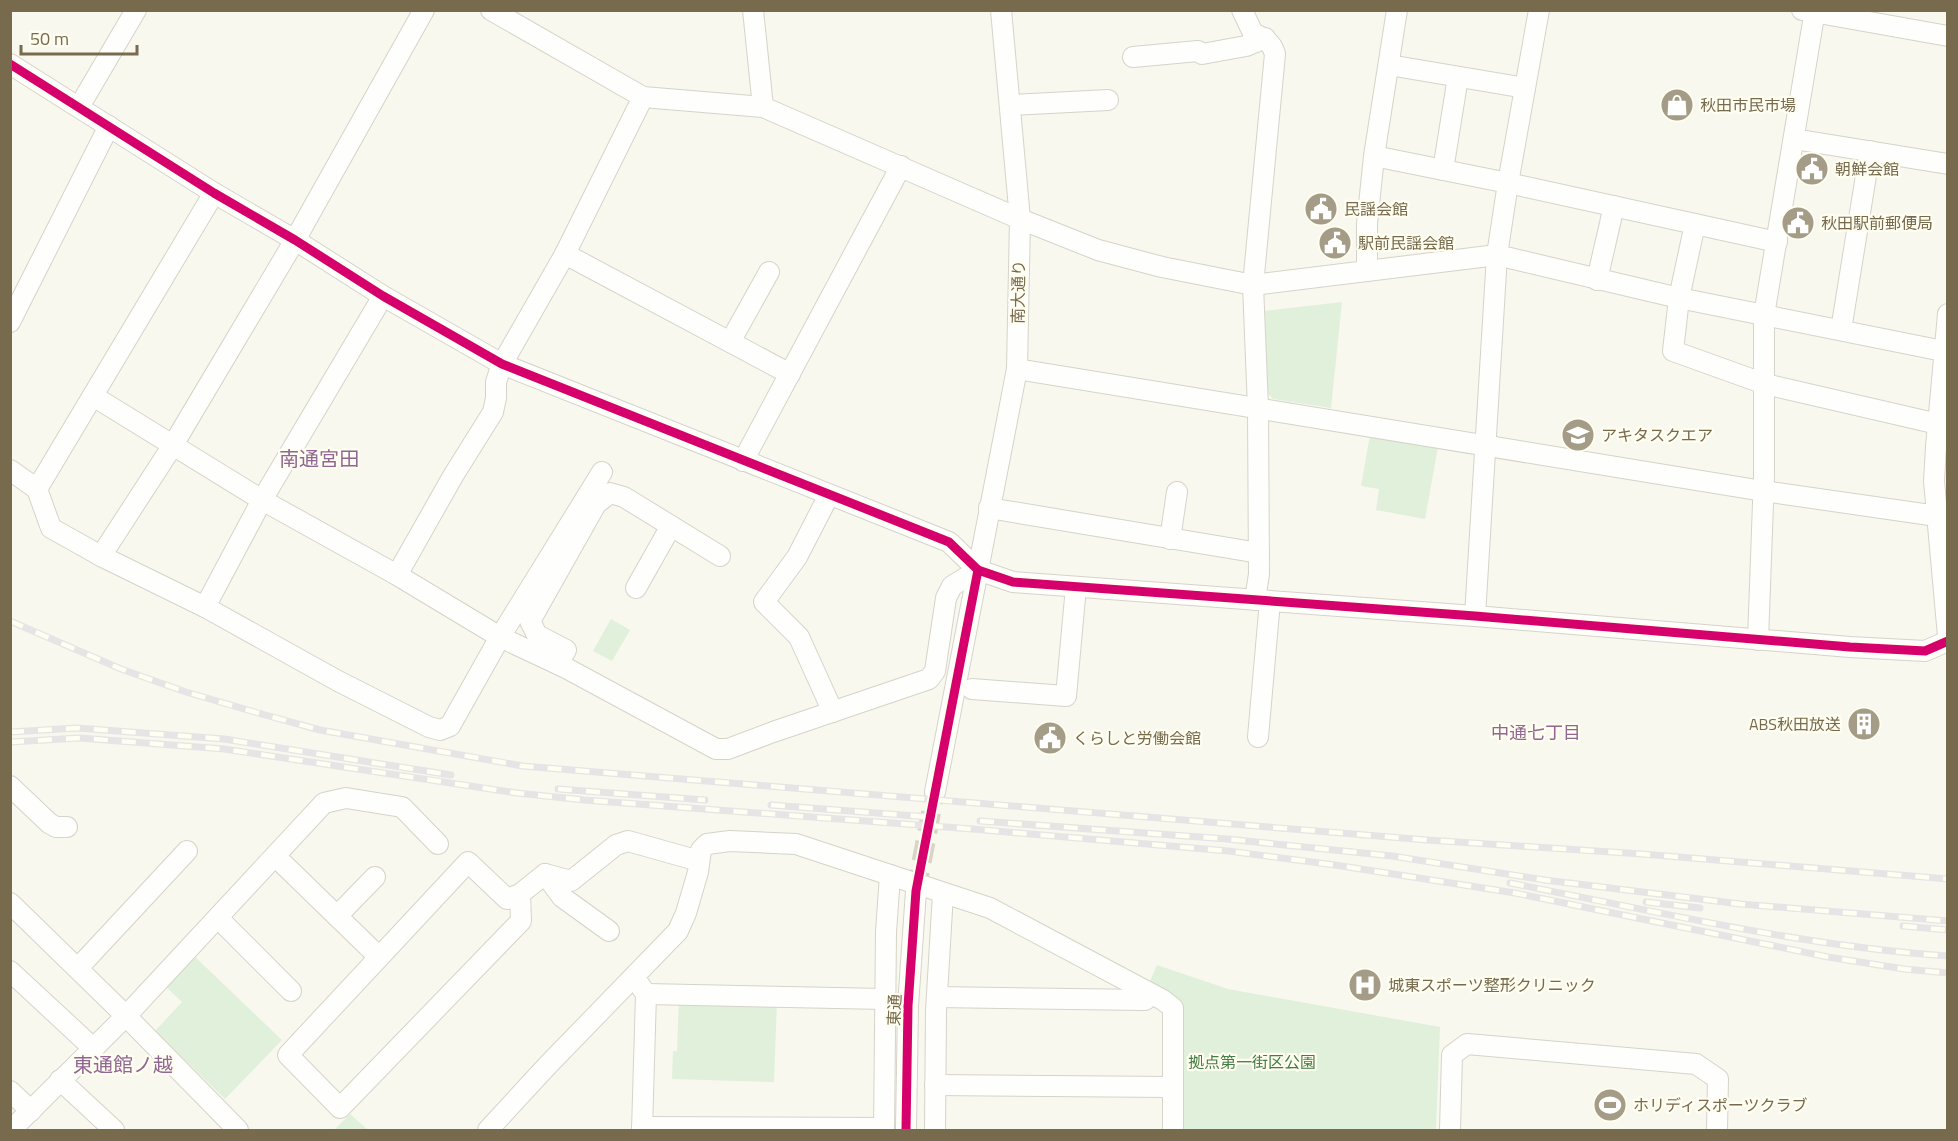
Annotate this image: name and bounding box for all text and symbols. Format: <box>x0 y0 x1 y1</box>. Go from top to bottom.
scale bar <box>21 18 136 56</box>
text: 50 m <box>30 25 69 52</box>
shop icon: 秋田市民市場 <box>1659 87 1695 123</box>
place label: 秋田市民市場 <box>1700 93 1796 117</box>
public building icon: 朝鮮会館 <box>1794 151 1830 187</box>
place label: 朝鮮会館 <box>1835 157 1899 181</box>
public building icon: 民謡会館 <box>1303 191 1339 227</box>
place label: 民謡会館 <box>1344 197 1408 221</box>
public building icon: 秋田駅前郵便局 <box>1780 205 1816 241</box>
place label: 秋田駅前郵便局 <box>1821 211 1933 235</box>
public building icon: 駅前民謡会館 <box>1317 225 1353 261</box>
place label: 駅前民謡会館 <box>1358 231 1454 255</box>
street label: 南大通り <box>1005 260 1031 324</box>
school or university icon: アキタスクエア <box>1560 417 1596 453</box>
place label: アキタスクエア <box>1601 423 1713 447</box>
district label: 南通宮田 <box>279 443 359 474</box>
building icon: ABS秋田放送 <box>1846 706 1882 742</box>
place label: ABS秋田放送 <box>1749 712 1841 736</box>
district label: 中通七丁目 <box>1491 719 1581 746</box>
public building icon: くらしと労働会館 <box>1032 720 1068 756</box>
place label: くらしと労働会館 <box>1073 726 1201 750</box>
hospital icon: 城東スポーツ整形クリニック <box>1347 967 1383 1003</box>
place label: 城東スポーツ整形クリニック <box>1388 973 1596 997</box>
street label: 東通 <box>881 993 907 1027</box>
district label: 東通館ノ越 <box>73 1049 173 1080</box>
park label: 拠点第一街区公園 <box>1188 1050 1316 1074</box>
sports icon: ホリディスポーツクラブ <box>1592 1087 1628 1123</box>
place label: ホリディスポーツクラブ <box>1633 1093 1808 1117</box>

